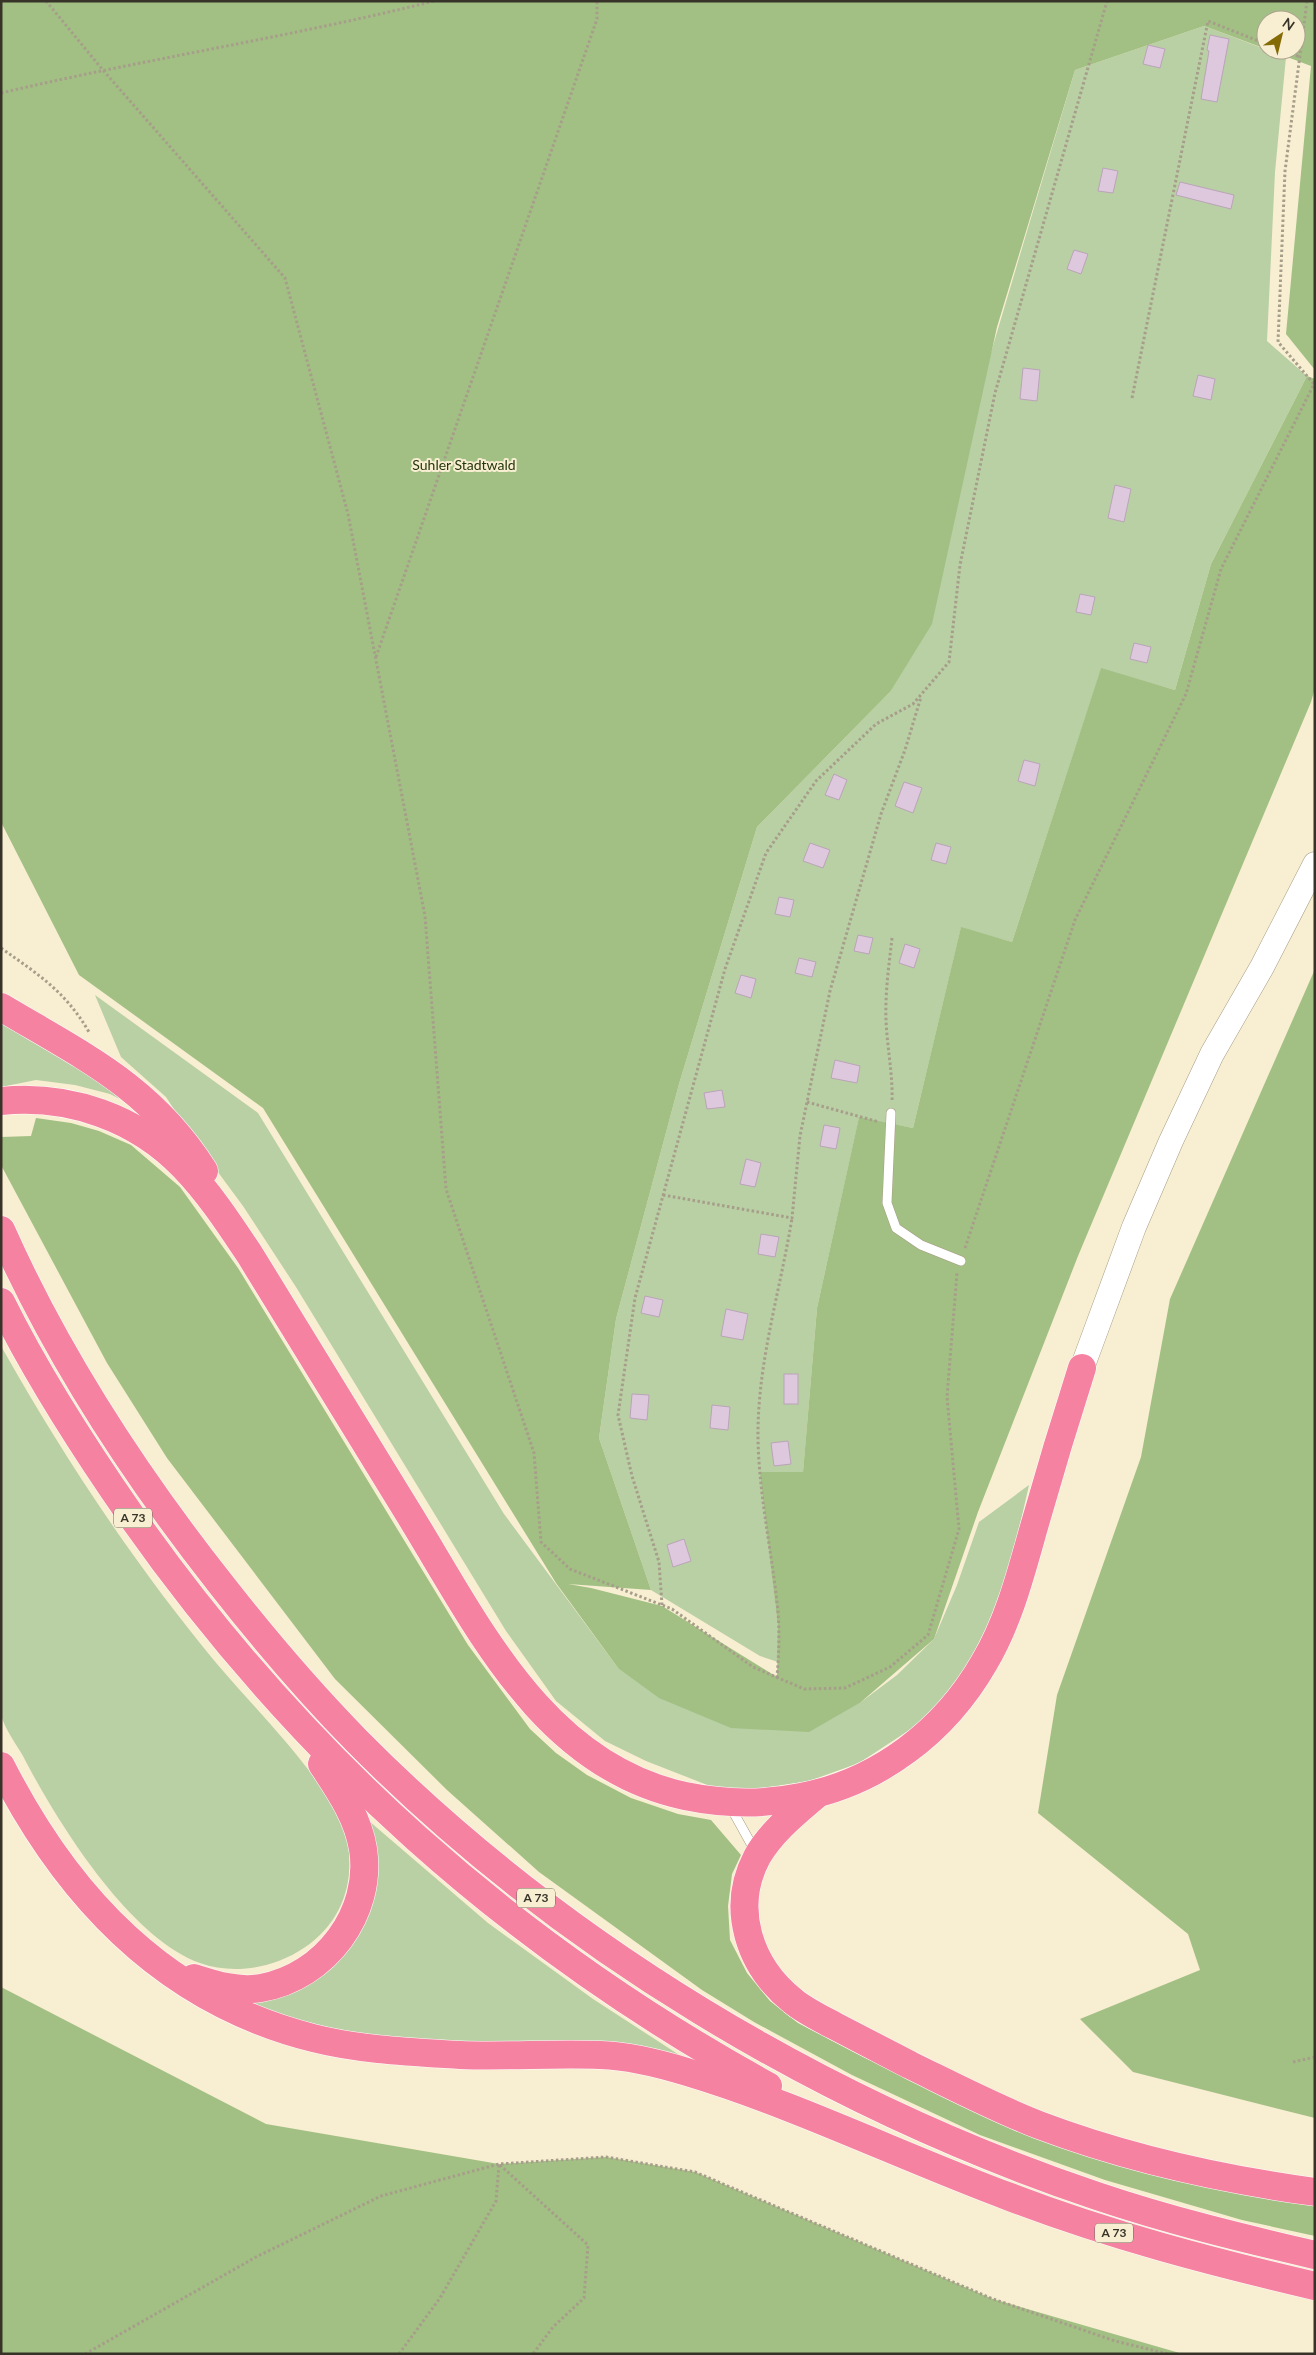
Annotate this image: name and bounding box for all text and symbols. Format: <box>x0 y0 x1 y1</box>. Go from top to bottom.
north arrow <box>1256 10 1306 60</box>
text: N <box>1279 14 1298 34</box>
park label: Suhler Stadtwald <box>412 456 516 473</box>
road number: A 73 <box>114 1509 152 1528</box>
road number: A 73 <box>517 1889 555 1908</box>
road number: A 73 <box>1095 2224 1133 2242</box>

